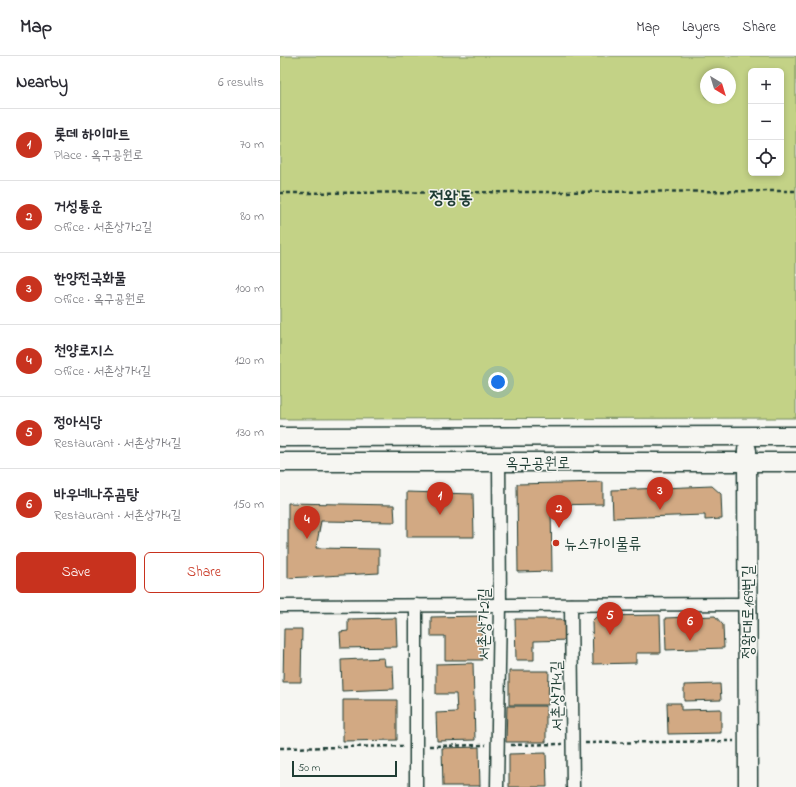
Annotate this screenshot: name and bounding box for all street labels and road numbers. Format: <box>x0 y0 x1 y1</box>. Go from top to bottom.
street label: 옥구공원로 <box>506 452 570 476</box>
street label: 정왕대로169번길 <box>737 565 761 659</box>
street label: 서촌상가2길 <box>473 588 497 660</box>
street label: 서촌상가4길 <box>545 660 571 732</box>

